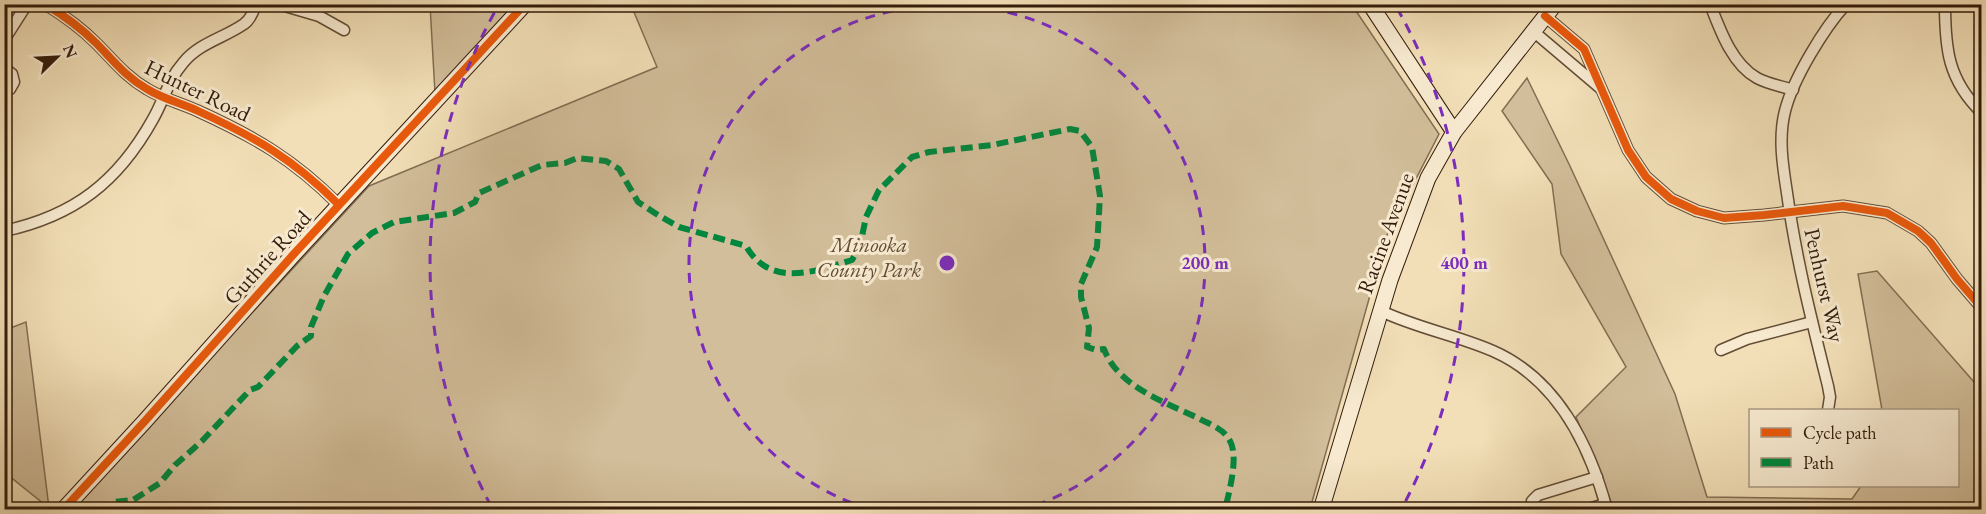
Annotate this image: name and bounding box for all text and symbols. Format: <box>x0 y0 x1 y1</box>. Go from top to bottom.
north arrow <box>27 27 87 87</box>
text: N <box>58 41 82 61</box>
street label: Hunter Road <box>140 52 256 129</box>
street label: Racine Avenue <box>1350 168 1421 298</box>
street label: Guthrie Road <box>217 203 318 311</box>
street label: Penhurst Way <box>1797 225 1852 345</box>
park label: Minooka County Park <box>817 230 921 284</box>
text: 200 m <box>1181 251 1229 274</box>
text: 400 m <box>1440 251 1488 274</box>
centre of rings <box>937 253 957 273</box>
legend <box>1749 409 1959 487</box>
text: Cycle path <box>1803 421 1877 444</box>
text: Path <box>1803 451 1834 474</box>

